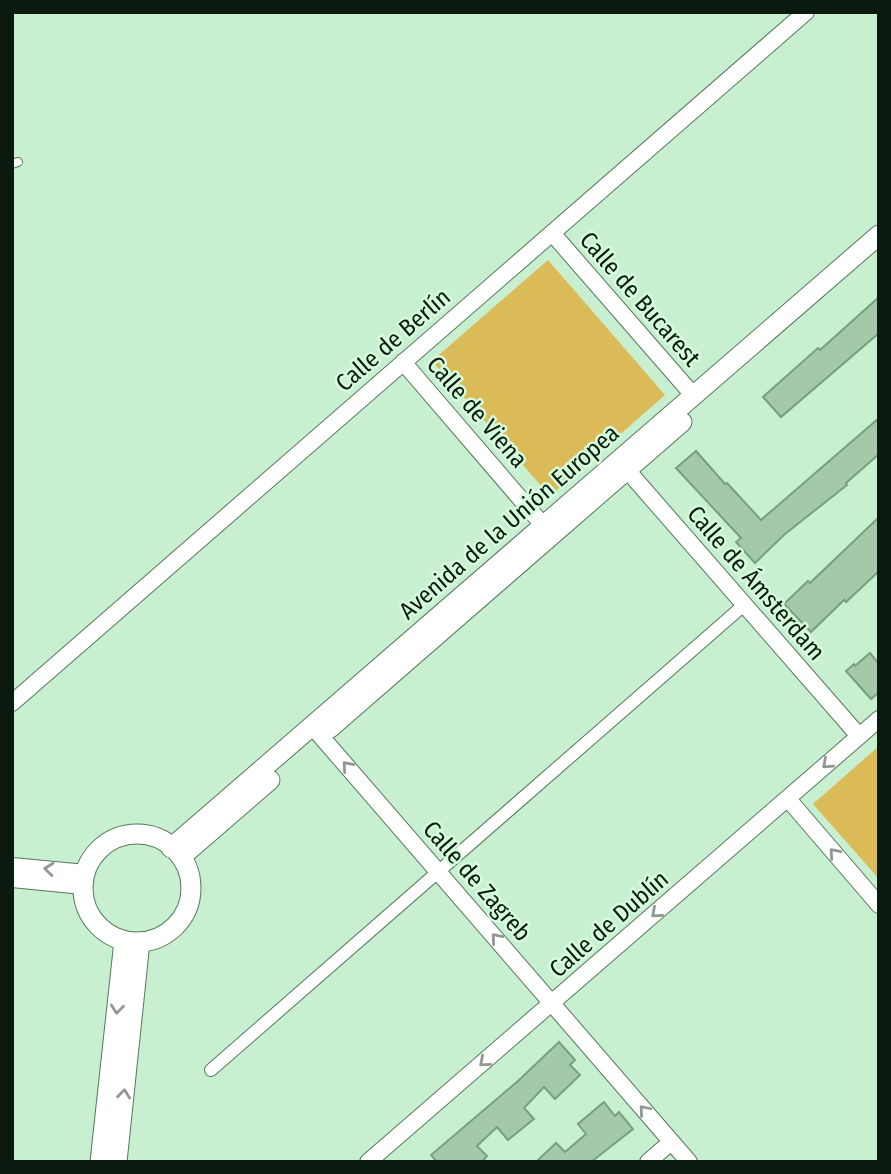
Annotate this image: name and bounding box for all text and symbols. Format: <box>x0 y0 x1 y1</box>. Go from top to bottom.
street label: Calle de Bucarest <box>574 226 706 372</box>
street label: Calle de Berlín <box>330 283 456 397</box>
street label: Calle de Viena <box>421 351 533 473</box>
street label: Avenida de la Unión Europea <box>394 419 624 625</box>
street label: Calle de Ámsterdam <box>681 499 831 666</box>
one-way arrow <box>823 756 836 768</box>
one-way arrow <box>343 761 355 774</box>
street label: Calle de Zagreb <box>417 815 537 947</box>
one-way arrow <box>830 848 842 861</box>
one-way arrow <box>43 862 55 877</box>
street label: Calle de Dublín <box>544 865 674 983</box>
one-way arrow <box>651 905 664 917</box>
one-way arrow <box>492 933 504 946</box>
one-way arrow <box>110 1004 125 1015</box>
one-way arrow <box>479 1054 492 1066</box>
one-way arrow <box>116 1088 131 1099</box>
one-way arrow <box>640 1105 652 1118</box>

